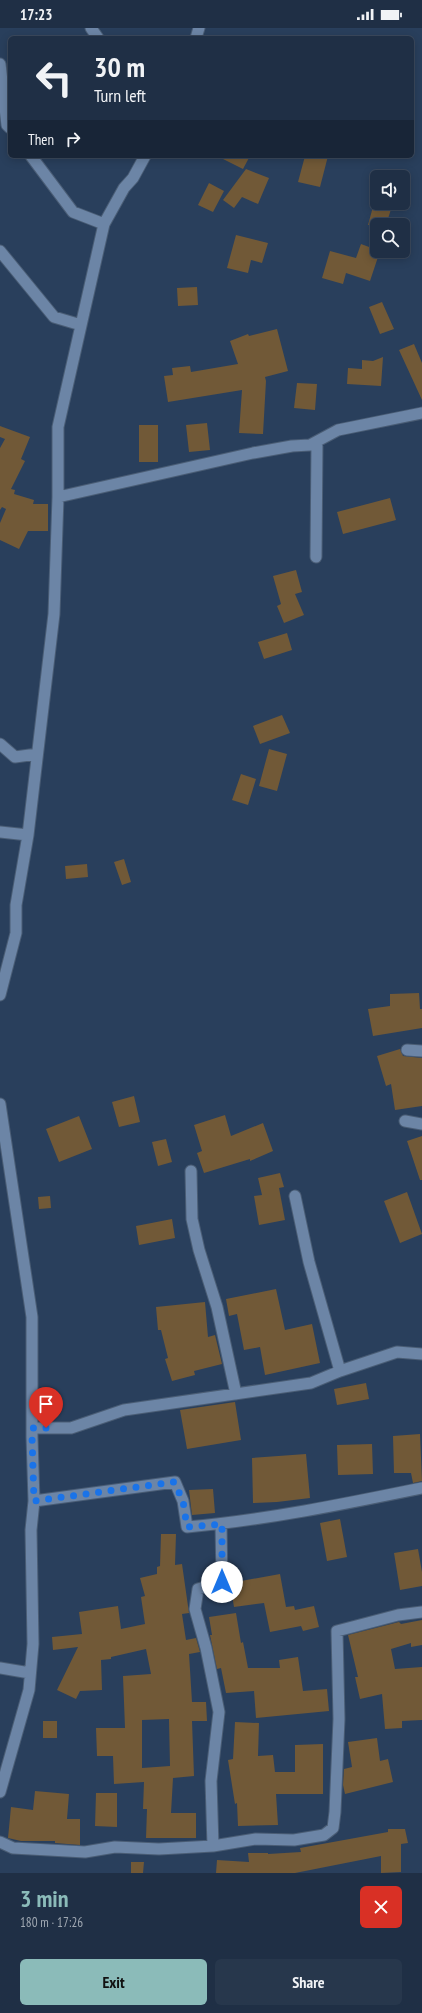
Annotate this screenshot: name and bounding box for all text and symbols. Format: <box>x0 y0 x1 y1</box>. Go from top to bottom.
text: 17:23 <box>20 5 52 24</box>
text: 30 m <box>94 48 145 85</box>
icon: left <box>28 52 80 104</box>
text: Turn left <box>94 84 146 107</box>
icon: right <box>62 128 84 150</box>
text: Then <box>28 130 54 149</box>
map controls <box>370 170 410 258</box>
button: sound <box>370 170 410 210</box>
button: search <box>370 218 410 258</box>
pin <box>29 1387 63 1428</box>
icon: arrive <box>35 1393 57 1415</box>
position arrow <box>201 1561 243 1603</box>
text: 3 min <box>20 1883 68 1914</box>
button: close <box>360 1886 402 1928</box>
text: 180 m · 17:26 <box>20 1914 83 1931</box>
button: Exit <box>20 1959 207 2005</box>
button: Share <box>215 1959 402 2005</box>

